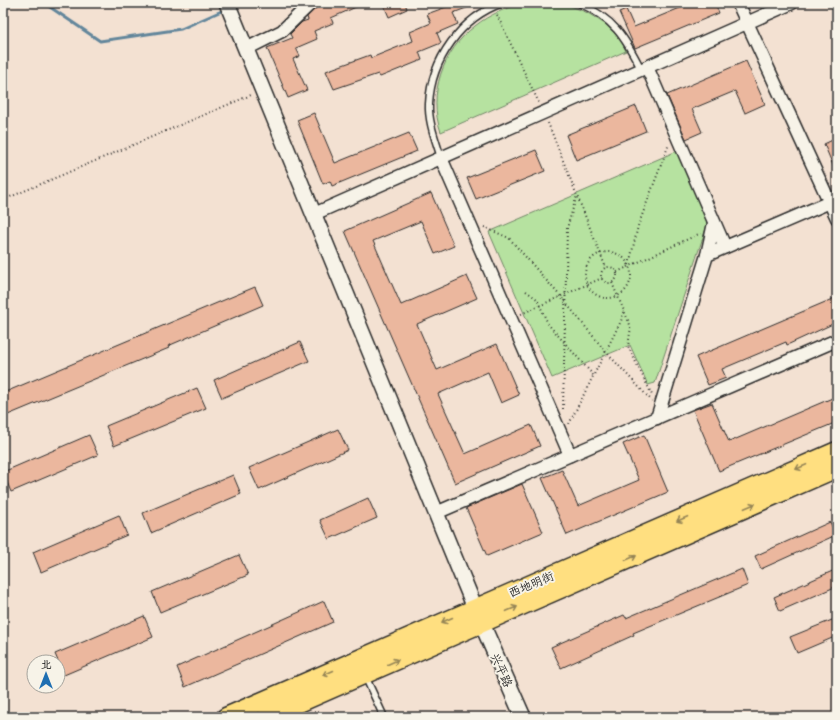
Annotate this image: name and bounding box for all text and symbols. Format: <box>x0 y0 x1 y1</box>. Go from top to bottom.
one-way arrow <box>796 464 808 471</box>
one-way arrow <box>744 502 756 509</box>
one-way arrow <box>676 515 688 523</box>
one-way arrow <box>624 553 636 561</box>
street label: 西地明街 <box>506 568 556 600</box>
one-way arrow <box>505 605 517 612</box>
one-way arrow <box>442 617 454 625</box>
street label: 兴平路 <box>488 650 516 690</box>
north arrow <box>26 654 66 694</box>
text: 北 <box>41 657 52 671</box>
one-way arrow <box>386 658 398 665</box>
one-way arrow <box>322 669 334 677</box>

